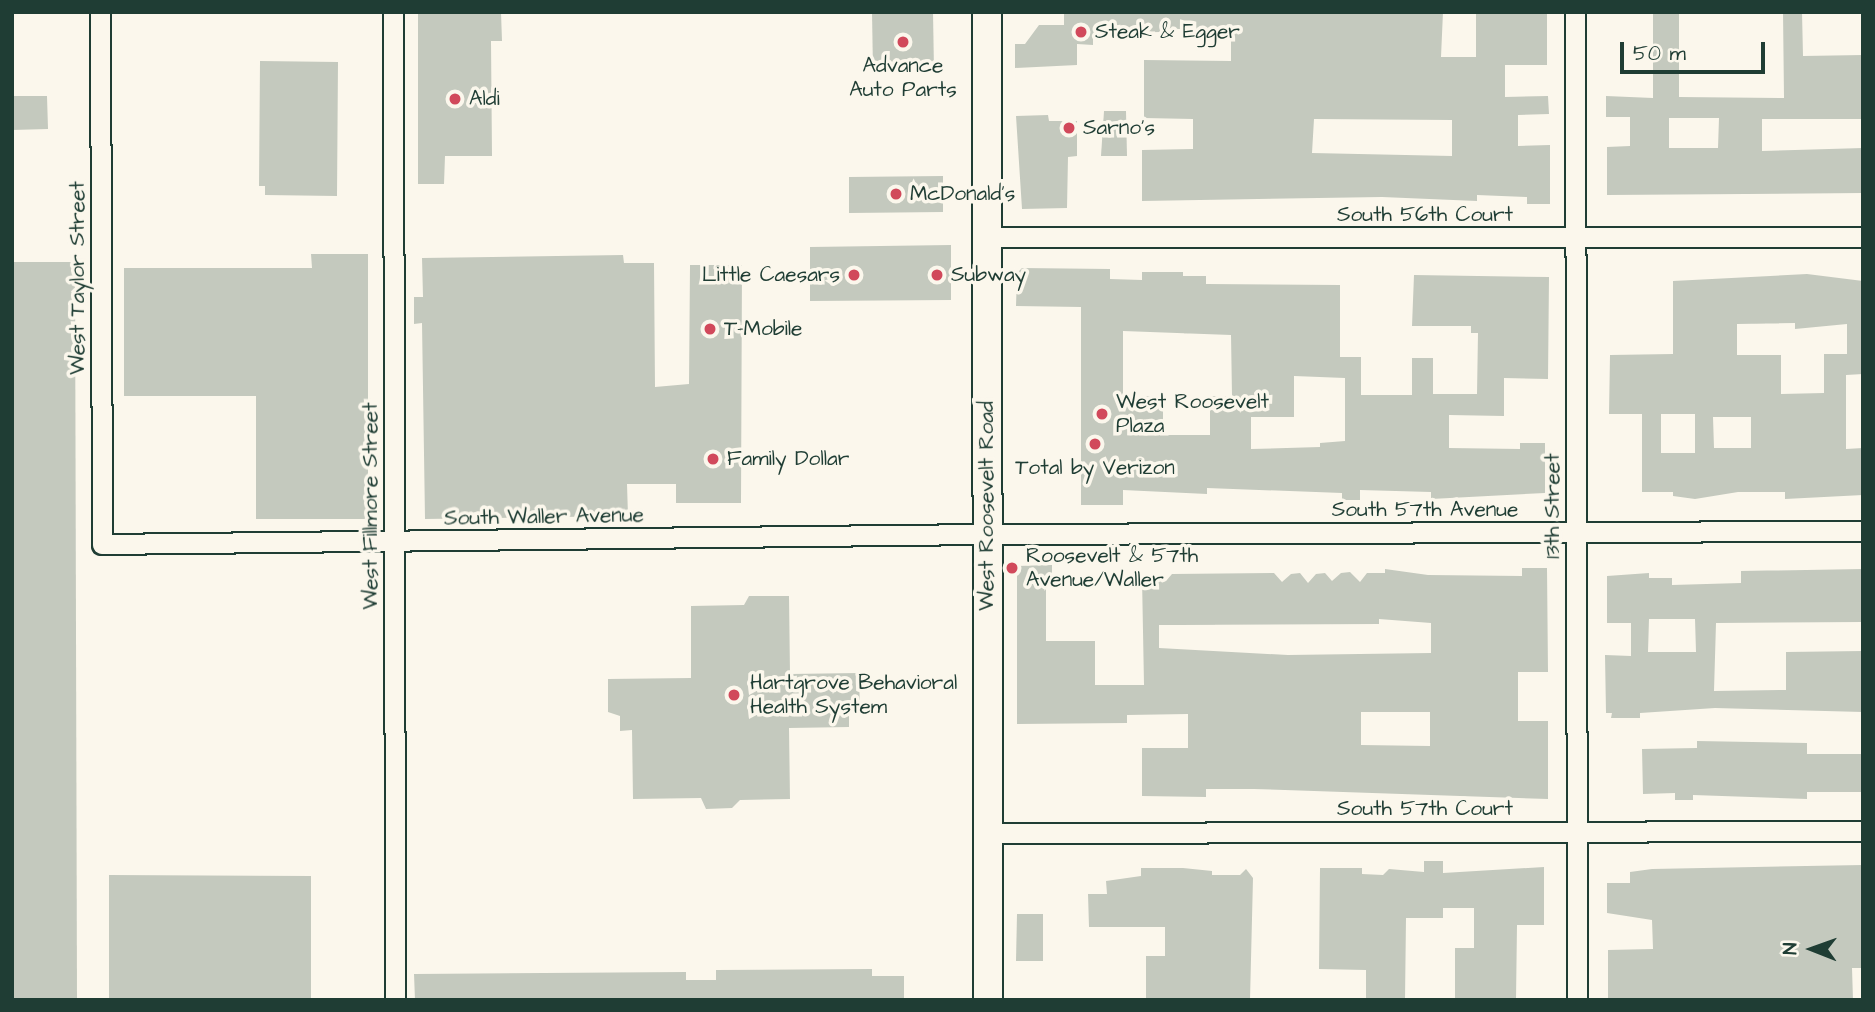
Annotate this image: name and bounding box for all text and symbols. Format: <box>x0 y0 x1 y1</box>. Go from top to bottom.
place label: Steak & Egger <box>1095 19 1240 45</box>
marker: Steak & Egger <box>1073 24 1089 40</box>
scale bar <box>1623 28 1768 72</box>
marker: Advance Auto Parts <box>895 34 911 50</box>
text: 50 m <box>1633 39 1686 68</box>
place label: Advance Auto Parts <box>849 53 957 103</box>
place label: Aldi <box>469 86 500 112</box>
marker: Aldi <box>447 91 463 107</box>
place label: Sarno's <box>1083 115 1155 141</box>
marker: Sarno's <box>1061 120 1077 136</box>
street label: West Taylor Street <box>65 181 91 375</box>
place label: McDonald's <box>910 181 1015 207</box>
marker: McDonald's <box>888 186 904 202</box>
street label: South 56th Court <box>1337 202 1513 228</box>
place label: Little Caesars <box>702 262 840 288</box>
place label: Subway <box>951 262 1026 288</box>
marker: Little Caesars <box>846 267 862 283</box>
marker: Subway <box>929 267 945 283</box>
place label: T-Mobile <box>724 316 802 342</box>
marker: T-Mobile <box>702 321 718 337</box>
place label: West Roosevelt Plaza <box>1116 389 1269 439</box>
street label: West Roosevelt Road <box>974 401 1000 611</box>
street label: West Fillmore Street <box>358 402 384 610</box>
marker: West Roosevelt Plaza <box>1094 406 1110 422</box>
marker: Total by Verizon <box>1087 436 1103 452</box>
place label: Family Dollar <box>727 446 849 472</box>
marker: Family Dollar <box>705 451 721 467</box>
street label: 13th Street <box>1540 453 1566 559</box>
place label: Total by Verizon <box>1015 455 1175 481</box>
street label: South 57th Avenue <box>1332 497 1518 523</box>
street label: South Waller Avenue <box>444 503 644 531</box>
place label: Roosevelt & 57th Avenue/Waller <box>1026 543 1198 593</box>
marker: Roosevelt & 57th Avenue/Waller <box>1004 560 1020 576</box>
place label: Hartgrove Behavioral Health System <box>750 670 957 720</box>
marker: Hartgrove Behavioral Health System <box>724 685 744 705</box>
street label: South 57th Court <box>1337 796 1513 822</box>
north arrow <box>1777 914 1847 984</box>
text: N <box>1777 942 1804 955</box>

